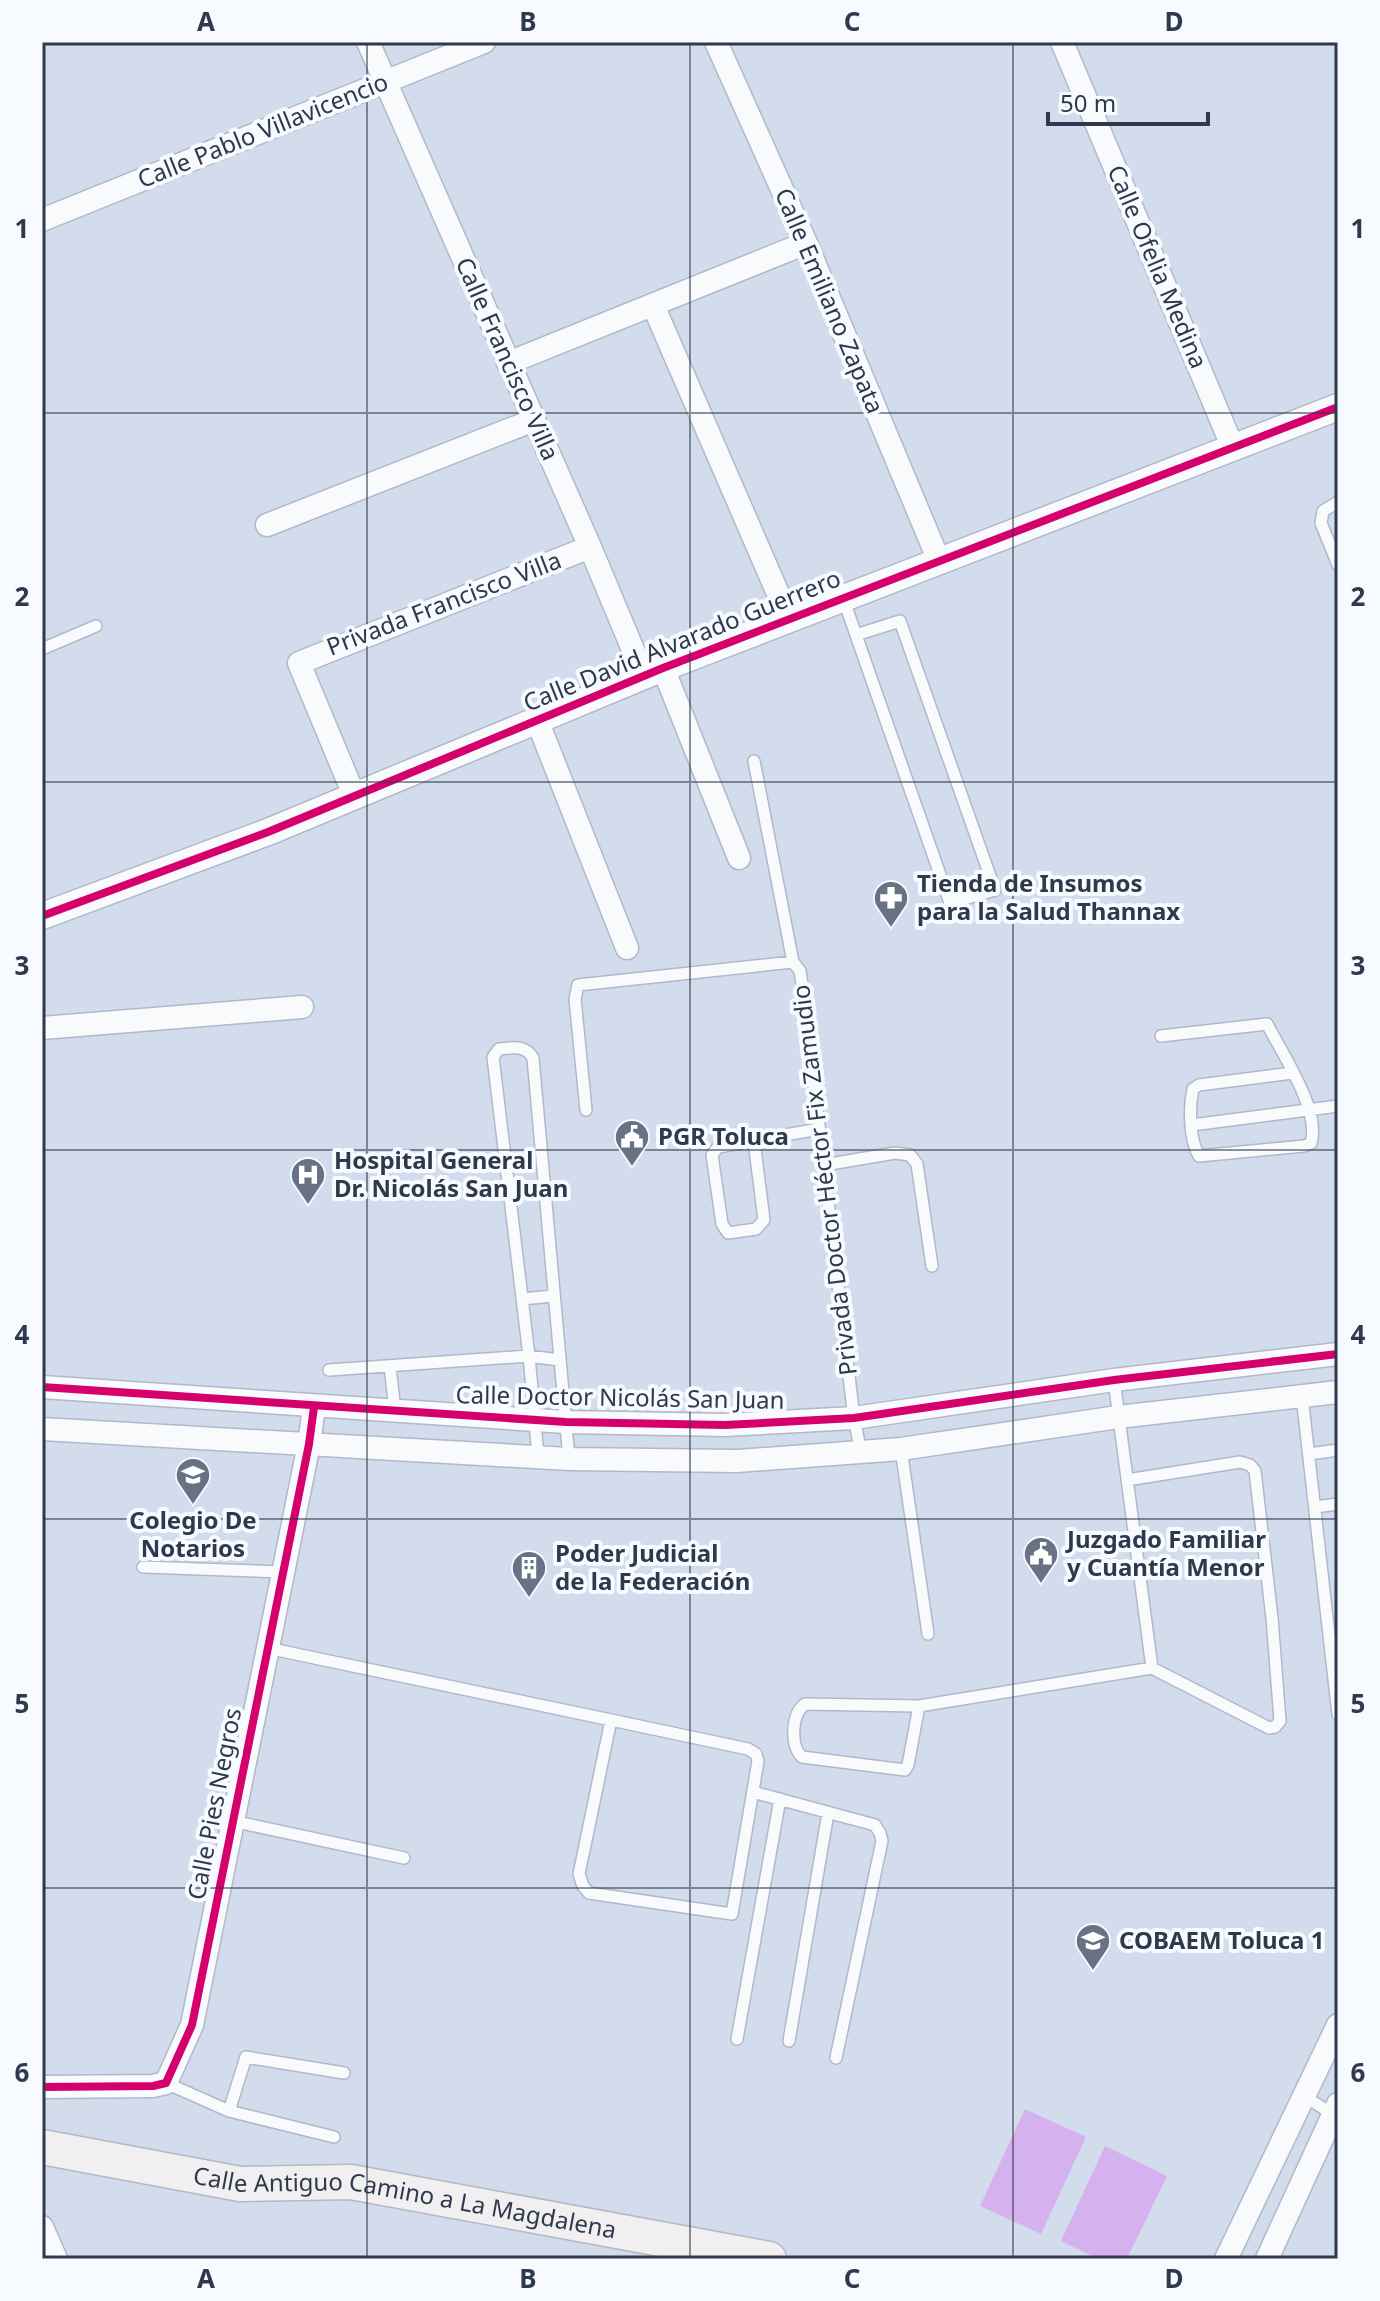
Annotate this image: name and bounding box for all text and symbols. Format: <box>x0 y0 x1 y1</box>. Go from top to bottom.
text: A <box>197 3 215 39</box>
text: B <box>519 3 537 39</box>
text: C <box>844 3 860 39</box>
text: D <box>1164 3 1184 39</box>
street label: Calle Pablo Villavicencio <box>132 64 393 195</box>
scale bar <box>1048 76 1208 126</box>
text: 50 m <box>1060 86 1116 119</box>
street label: Calle Ofelia Medina <box>1101 160 1216 373</box>
street label: Calle Emiliano Zapata <box>768 183 893 418</box>
text: 1 <box>15 210 29 246</box>
text: 1 <box>1351 210 1365 246</box>
street label: Calle Francisco Villa <box>449 252 568 465</box>
street label: Privada Francisco Villa <box>321 543 566 663</box>
street label: Calle David Alvarado Guerrero <box>518 561 845 718</box>
text: 2 <box>15 578 30 614</box>
text: 2 <box>1351 578 1366 614</box>
place label: Tienda de Insumos para la Salud Thannax <box>917 866 1180 927</box>
pharmacy icon: Tienda de Insumos para la Salud Thannax <box>872 879 910 929</box>
text: 3 <box>15 947 29 983</box>
text: 3 <box>1351 947 1365 983</box>
street label: Privada Doctor Héctor Fix Zamudio <box>783 983 864 1377</box>
public building icon: PGR Toluca <box>613 1118 651 1168</box>
place label: PGR Toluca <box>658 1119 789 1152</box>
place label: Hospital General Dr. Nicolás San Juan <box>334 1143 568 1204</box>
hospital icon: Hospital General Dr. Nicolás San Juan <box>289 1156 327 1206</box>
text: 4 <box>15 1316 30 1352</box>
text: 4 <box>1351 1316 1366 1352</box>
street label: Calle Doctor Nicolás San Juan <box>455 1377 785 1416</box>
school or university icon: Colegio De Notarios <box>174 1456 212 1506</box>
place label: Colegio De Notarios <box>129 1503 257 1564</box>
place label: Juzgado Familiar y Cuantía Menor <box>1065 1522 1266 1583</box>
public building icon: Juzgado Familiar y Cuantía Menor <box>1022 1535 1060 1585</box>
place label: Poder Judicial de la Federación <box>555 1536 750 1597</box>
building icon: Poder Judicial de la Federación <box>510 1549 548 1599</box>
text: 5 <box>15 1685 29 1721</box>
text: 5 <box>1351 1685 1365 1721</box>
street label: Calle Pies Negros <box>179 1705 248 1902</box>
school or university icon: COBAEM Toluca 1 <box>1074 1922 1112 1972</box>
place label: COBAEM Toluca 1 <box>1119 1923 1324 1956</box>
text: 6 <box>15 2054 30 2090</box>
text: 6 <box>1351 2054 1366 2090</box>
street label: Calle Antiguo Camino a La Magdalena <box>191 2158 619 2246</box>
text: A <box>197 2260 215 2296</box>
text: B <box>519 2260 537 2296</box>
text: C <box>844 2260 860 2296</box>
text: D <box>1164 2260 1184 2296</box>

